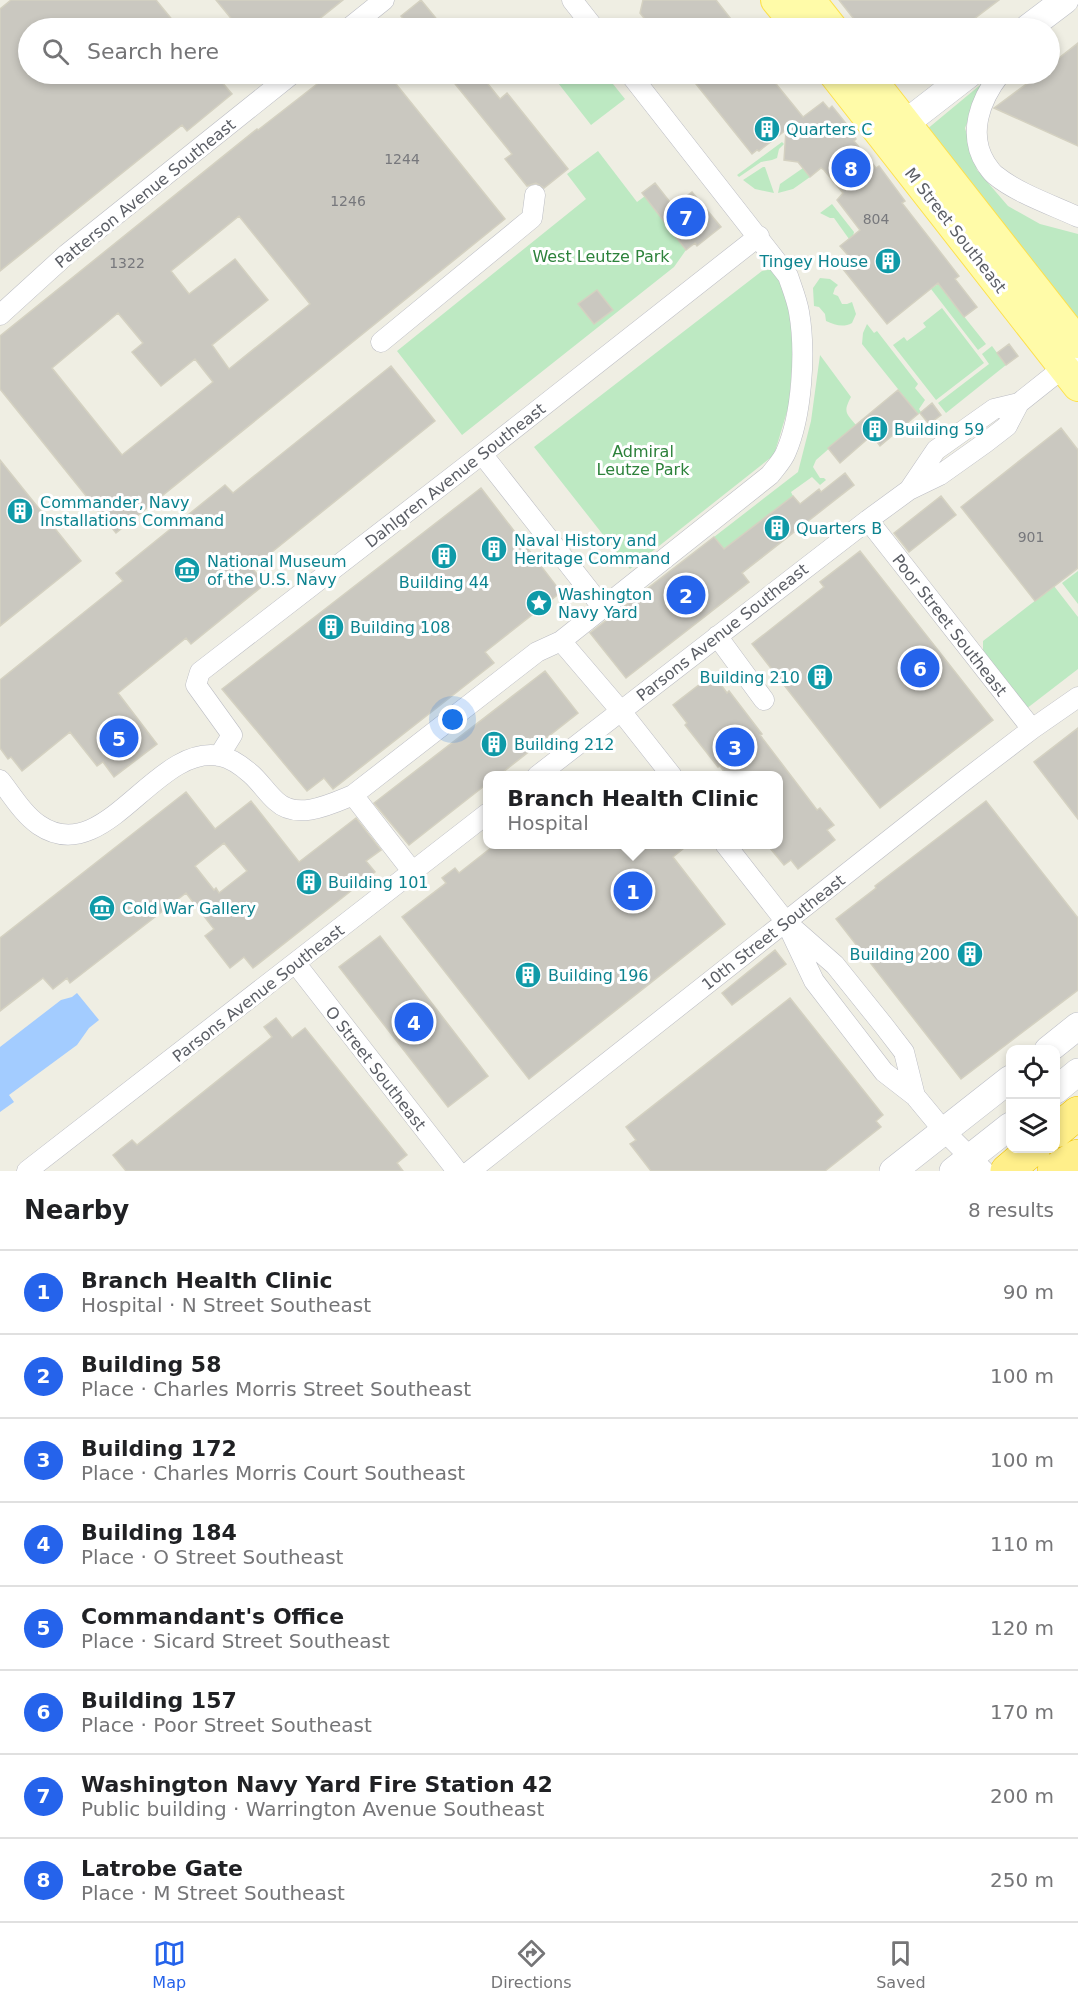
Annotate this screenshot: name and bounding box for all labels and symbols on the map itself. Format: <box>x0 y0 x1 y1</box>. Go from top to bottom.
building icon: Quarters C <box>752 114 782 144</box>
street label: Patterson Avenue Southeast <box>51 115 239 272</box>
place label: Quarters C <box>786 120 872 139</box>
pin: 8 <box>832 146 870 190</box>
house number: 1244 <box>384 151 420 167</box>
street label: M Street Southeast <box>901 164 1010 297</box>
house number: 1246 <box>330 193 366 209</box>
pin: 7 <box>666 194 706 240</box>
house number: 804 <box>863 211 889 227</box>
building icon: Tingey House <box>873 246 903 276</box>
park label: West Leutze Park <box>532 247 670 266</box>
place label: Tingey House <box>758 252 868 271</box>
house number: 1322 <box>109 255 145 271</box>
street label: Dahlgren Avenue Southeast <box>361 399 549 552</box>
building icon: Building 59 <box>860 414 890 444</box>
place label: Building 59 <box>894 420 984 439</box>
park label: Admiral Leutze Park <box>597 442 690 479</box>
place label: Commander, Navy Installations Command <box>40 493 224 530</box>
building icon: Commander, Navy Installations Command <box>5 496 35 526</box>
building icon: Quarters B <box>762 513 792 543</box>
place label: Quarters B <box>796 519 882 538</box>
house number: 901 <box>1018 529 1044 545</box>
place label: Naval History and Heritage Command <box>514 531 670 568</box>
building icon: Naval History and Heritage Command <box>479 534 509 564</box>
building icon: Building 44 <box>429 541 459 571</box>
street label: Poor Street Southeast <box>888 551 1011 700</box>
place label: National Museum of the U.S. Navy <box>207 552 347 589</box>
museum icon: National Museum of the U.S. Navy <box>172 555 202 585</box>
street label: Parsons Avenue Southeast <box>633 560 812 705</box>
pin: 2 <box>666 572 706 618</box>
place label: Building 44 <box>399 573 489 592</box>
place label: Washington Navy Yard <box>558 585 652 622</box>
place icon: Washington Navy Yard <box>524 588 554 618</box>
building icon: Building 108 <box>316 612 346 642</box>
place label: Building 108 <box>350 618 451 637</box>
pin: 6 <box>900 646 940 690</box>
building icon: Building 210 <box>805 662 835 692</box>
place label: Building 210 <box>699 668 800 687</box>
your location <box>438 705 467 734</box>
pin: 5 <box>100 716 138 760</box>
pin: 3 <box>716 724 754 770</box>
building icon: Building 212 <box>479 729 509 759</box>
place label: Building 212 <box>514 735 615 754</box>
building icon: Building 101 <box>294 867 324 897</box>
pin: 1 <box>614 868 652 914</box>
street label: 10th Street Southeast <box>698 871 849 994</box>
place label: Building 101 <box>328 873 429 892</box>
museum icon: Cold War Gallery <box>87 893 117 923</box>
place label: Cold War Gallery <box>122 899 256 918</box>
street label: Parsons Avenue Southeast <box>169 921 348 1066</box>
building icon: Building 200 <box>955 939 985 969</box>
place label: Building 200 <box>849 945 950 964</box>
building icon: Building 196 <box>513 960 543 990</box>
place label: Building 196 <box>548 966 649 985</box>
pin: 4 <box>394 1000 434 1044</box>
street label: O Street Southeast <box>321 1003 430 1134</box>

